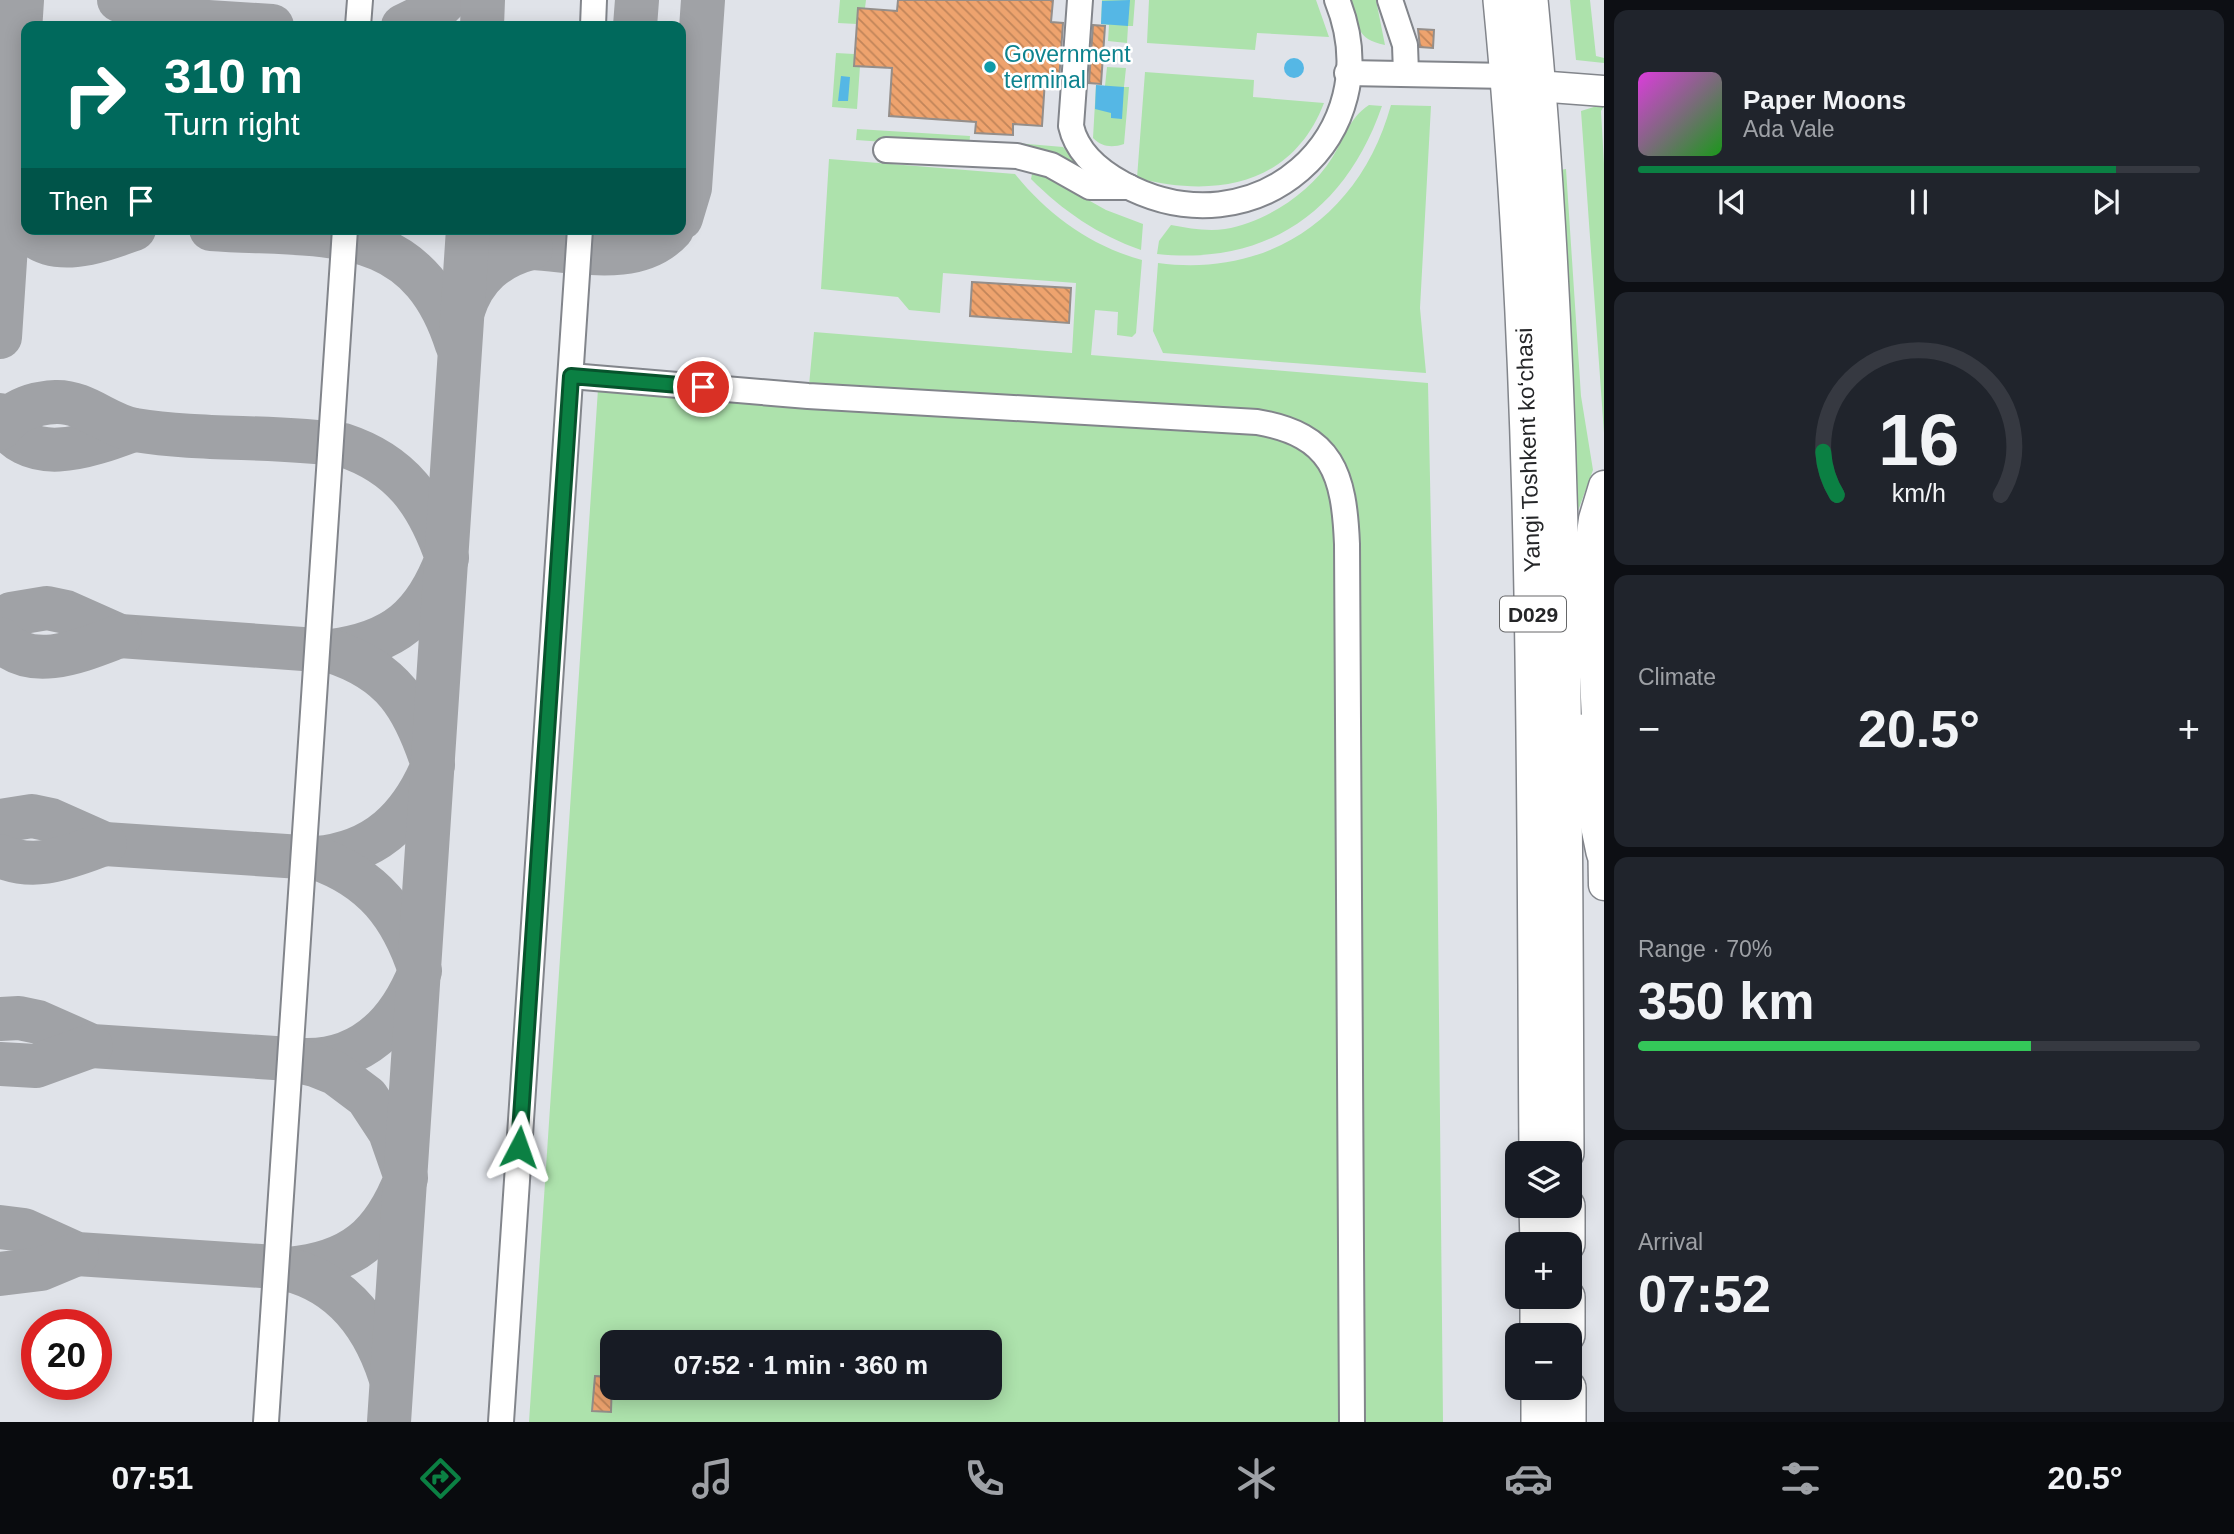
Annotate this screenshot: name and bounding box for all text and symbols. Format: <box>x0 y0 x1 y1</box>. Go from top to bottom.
place label: Government terminal <box>1004 41 1131 93</box>
icon: right <box>49 49 140 140</box>
text: 310 m <box>164 49 303 103</box>
marker: Government terminal <box>982 59 998 75</box>
text: Paper Moons <box>1743 85 1906 115</box>
text: Turn right <box>164 106 300 142</box>
text: Ada Vale <box>1743 116 1835 142</box>
icon: arrive <box>122 182 160 220</box>
icon: previous <box>1713 183 1751 221</box>
icon: pause <box>1900 183 1938 221</box>
icon: next <box>2087 183 2125 221</box>
text: Then <box>49 186 108 216</box>
street label: Yangi Toshkent ko‘chasi <box>1511 327 1545 573</box>
pin <box>673 357 733 417</box>
icon: arrive <box>684 368 722 406</box>
text: 16 <box>1879 399 1959 480</box>
text: km/h <box>1892 478 1946 506</box>
road number: D029 <box>1500 596 1566 632</box>
text: Climate <box>1638 664 1716 690</box>
text: 20.5° <box>1858 700 1980 758</box>
text: − <box>1638 708 1660 750</box>
text: + <box>2178 708 2200 750</box>
text: Range · 70% <box>1638 936 1772 962</box>
text: 350 km <box>1638 972 1814 1030</box>
position arrow <box>482 1110 556 1184</box>
map controls <box>1505 1141 1582 1400</box>
button: layers <box>1505 1141 1582 1218</box>
text: Arrival <box>1638 1229 1703 1255</box>
button: + <box>1505 1232 1582 1309</box>
text: 07:52 <box>1638 1265 1771 1323</box>
speed limit sign: 20 <box>21 1309 112 1400</box>
button: − <box>1505 1323 1582 1400</box>
text: 07:52 · 1 min · 360 m <box>674 1350 928 1380</box>
icon: directions <box>416 1454 465 1503</box>
icon: music <box>688 1454 737 1503</box>
icon: phone <box>960 1454 1009 1503</box>
icon: climate <box>1232 1454 1281 1503</box>
icon: car <box>1504 1454 1553 1503</box>
icon: filters <box>1776 1454 1825 1503</box>
text: 07:51 <box>111 1460 193 1496</box>
text: 20.5° <box>2047 1460 2122 1496</box>

